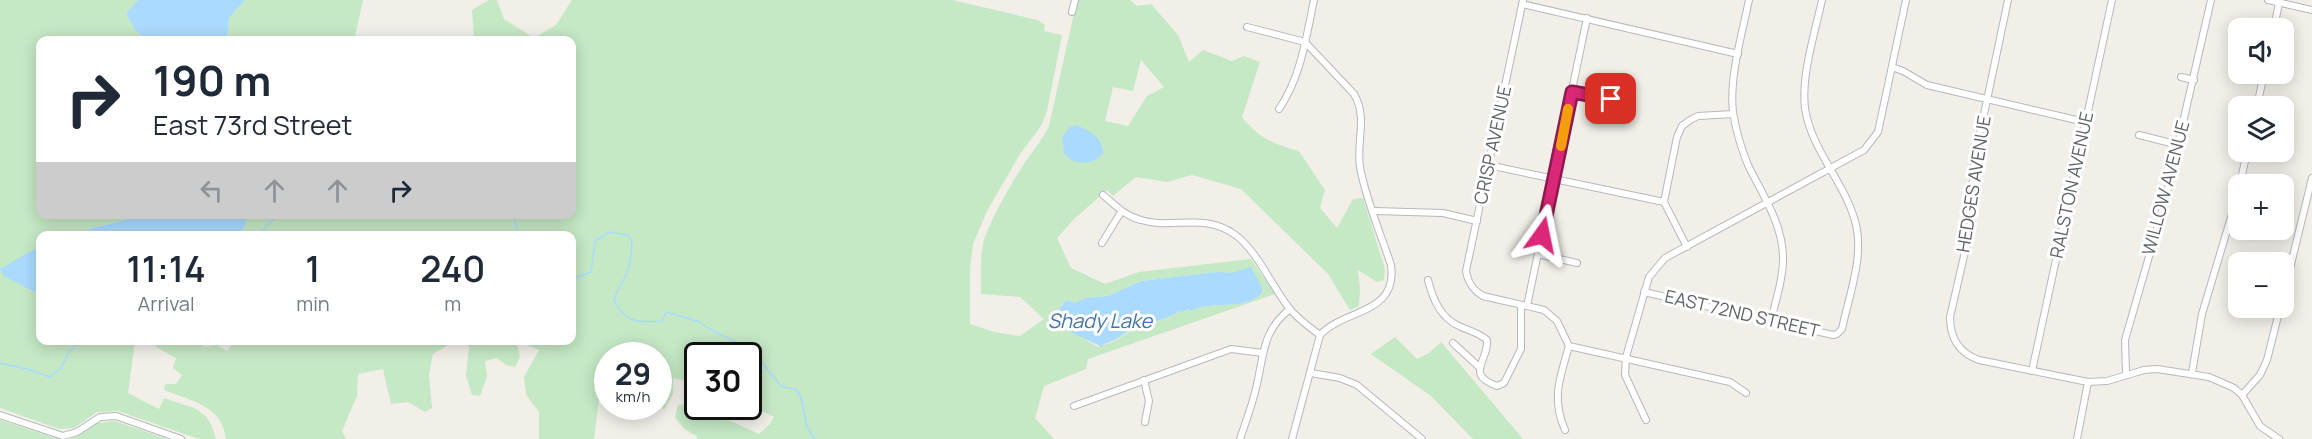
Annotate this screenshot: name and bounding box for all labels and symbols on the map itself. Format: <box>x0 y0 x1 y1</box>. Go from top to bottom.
pin <box>1585 73 1636 124</box>
street label: CRISP AVENUE <box>1468 83 1516 206</box>
street label: RALSTON AVENUE <box>2044 109 2098 260</box>
street label: HEDGES AVENUE <box>1950 114 1996 254</box>
street label: WILLOW AVENUE <box>2136 118 2195 258</box>
position arrow <box>1510 203 1574 267</box>
street label: EAST 72ND STREET <box>1663 284 1822 343</box>
water label: Shady Lake <box>1048 307 1154 334</box>
speed limit sign: 30 <box>684 342 762 420</box>

